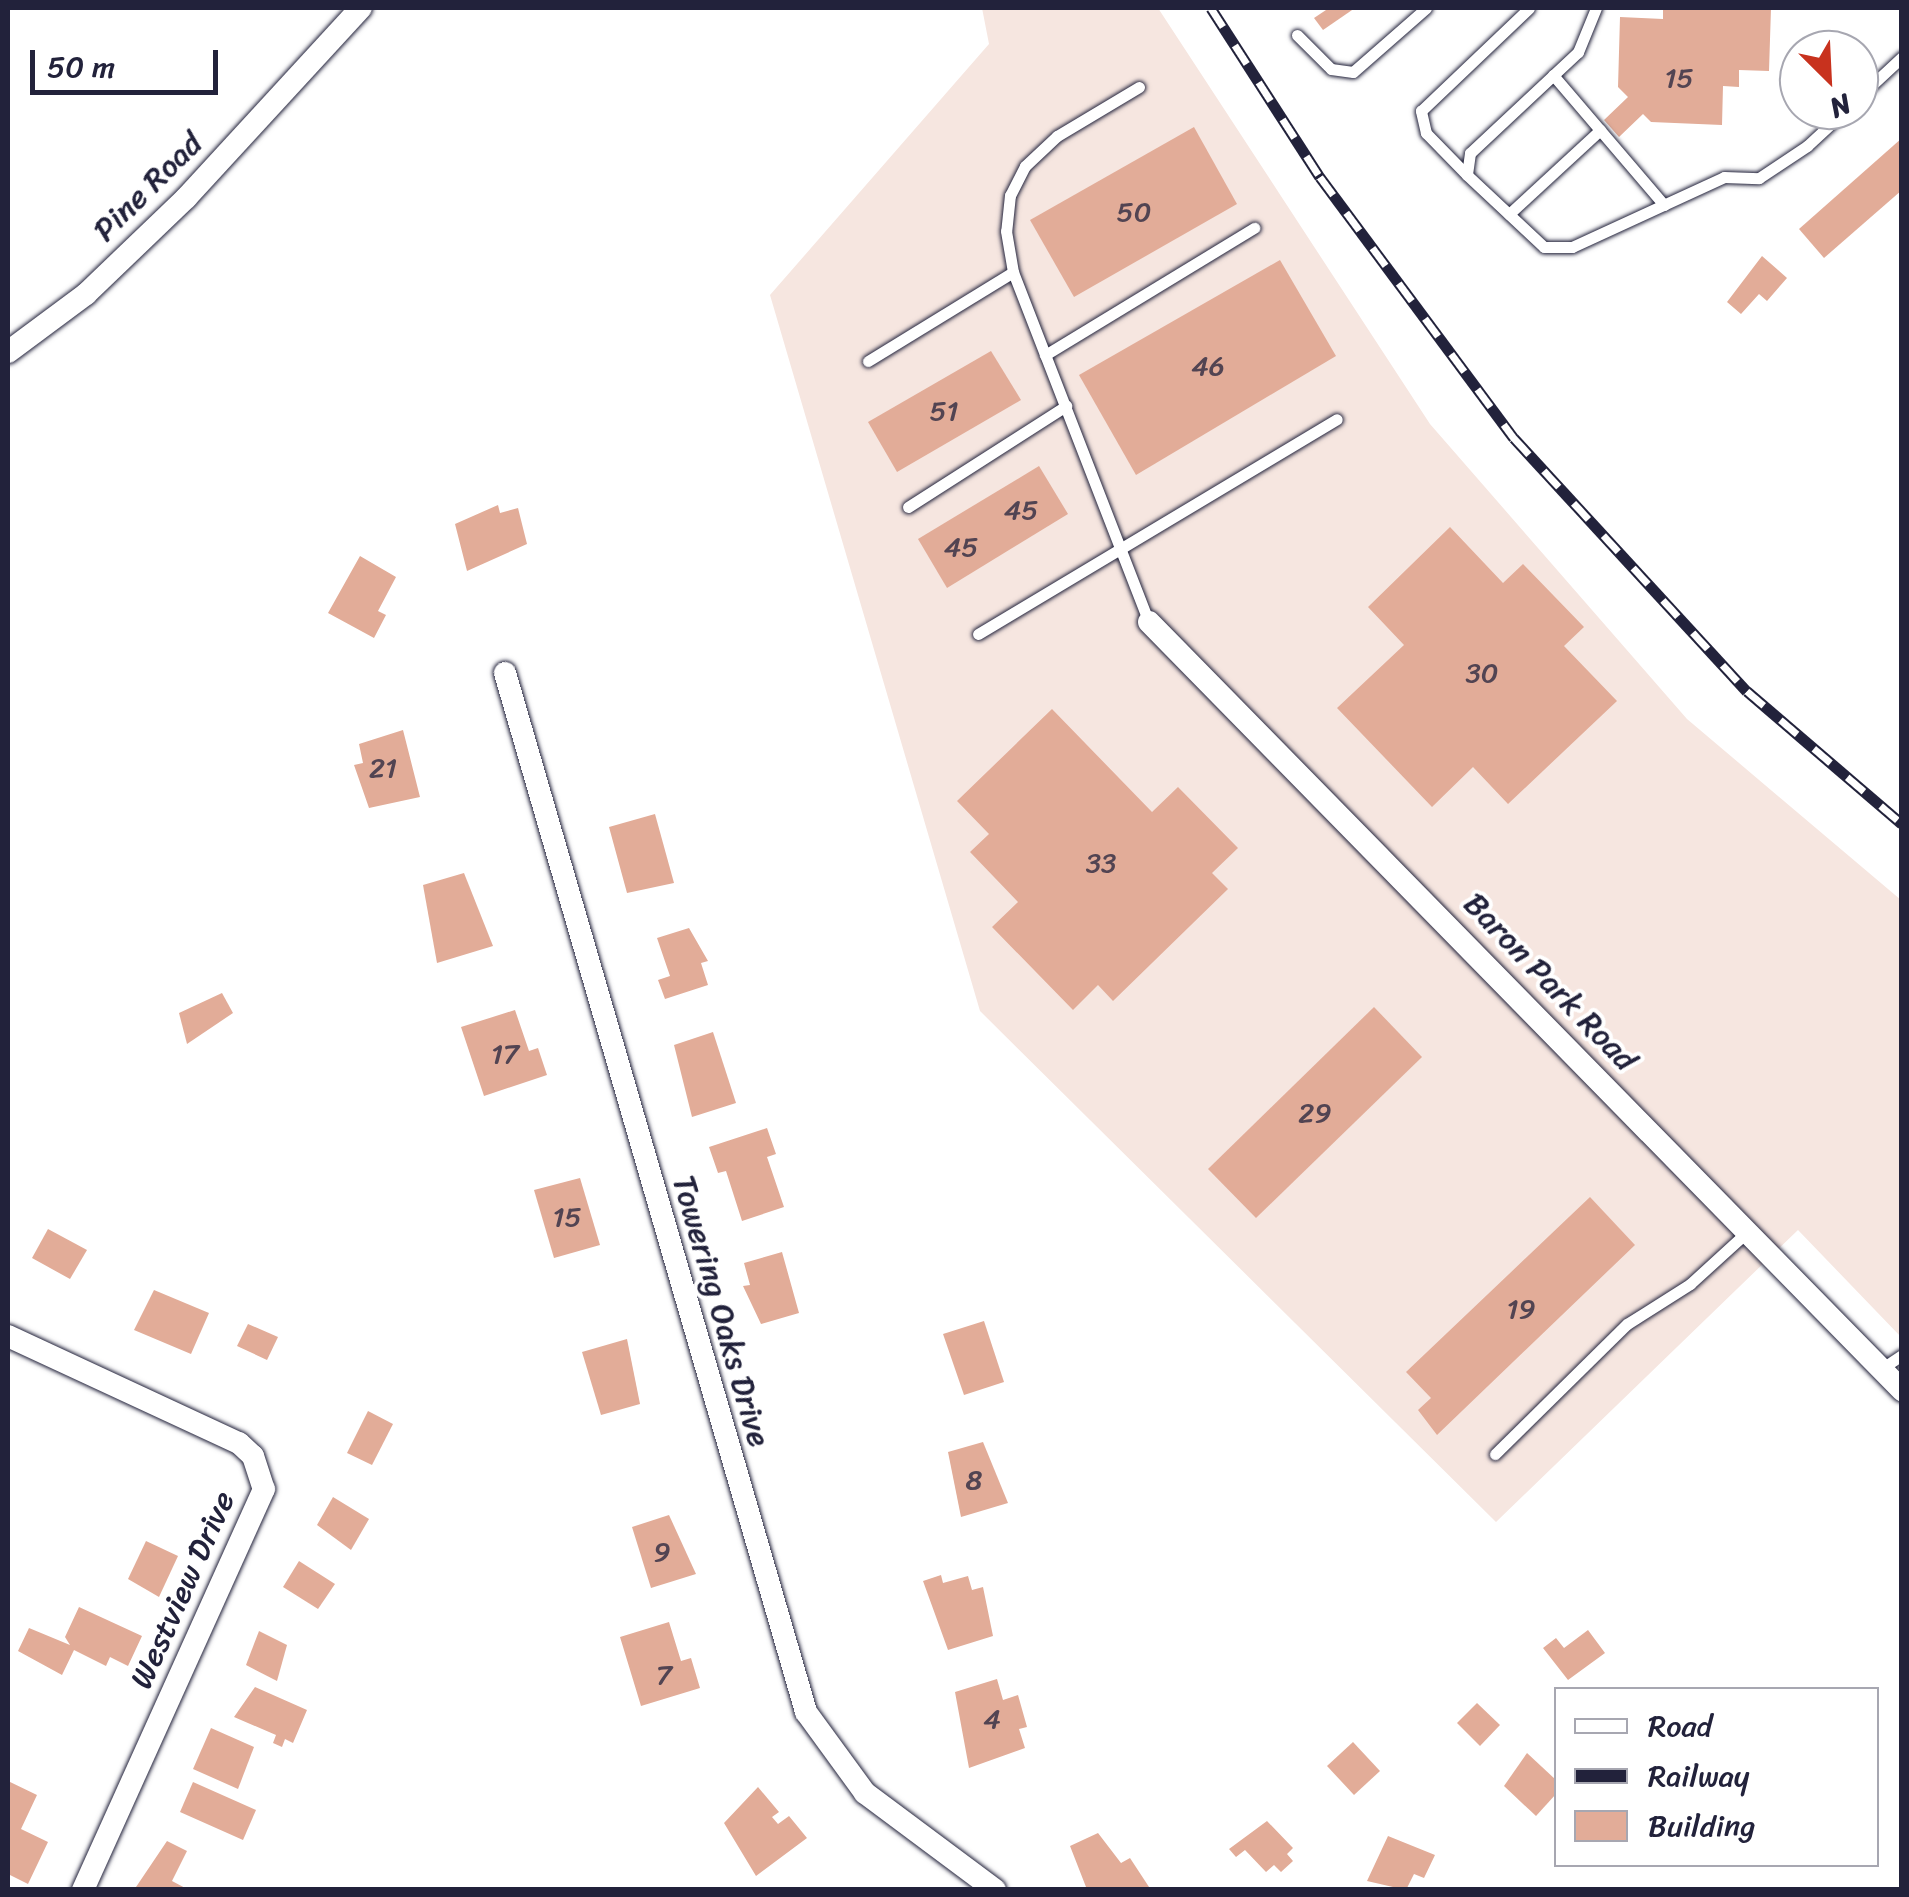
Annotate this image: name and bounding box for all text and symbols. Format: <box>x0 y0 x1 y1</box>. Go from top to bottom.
scale bar <box>35 30 222 92</box>
north arrow <box>1779 30 1879 130</box>
text: 50 m <box>47 40 115 94</box>
house number: 15 <box>1664 61 1694 95</box>
text: N <box>1822 80 1859 132</box>
street label: Pine Road <box>85 124 211 250</box>
house number: 50 <box>1117 195 1151 229</box>
house number: 46 <box>1191 349 1225 383</box>
house number: 51 <box>929 394 959 428</box>
house number: 45 <box>1004 493 1038 527</box>
house number: 45 <box>944 530 978 564</box>
house number: 30 <box>1465 656 1499 690</box>
house number: 21 <box>369 751 397 785</box>
house number: 33 <box>1086 846 1116 880</box>
street label: Baron Park Road <box>1455 885 1645 1079</box>
house number: 17 <box>491 1037 519 1071</box>
house number: 29 <box>1298 1096 1332 1130</box>
street label: Towering Oaks Drive <box>664 1170 778 1452</box>
house number: 15 <box>552 1200 582 1234</box>
house number: 19 <box>1506 1292 1536 1326</box>
house number: 8 <box>966 1463 982 1497</box>
street label: Westview Drive <box>122 1485 244 1695</box>
house number: 9 <box>653 1535 671 1569</box>
house number: 7 <box>656 1658 672 1692</box>
legend <box>1554 1687 1879 1867</box>
text: Road <box>1648 1699 1712 1753</box>
house number: 4 <box>983 1702 1001 1736</box>
text: Railway <box>1648 1749 1749 1803</box>
text: Building <box>1648 1799 1755 1853</box>

